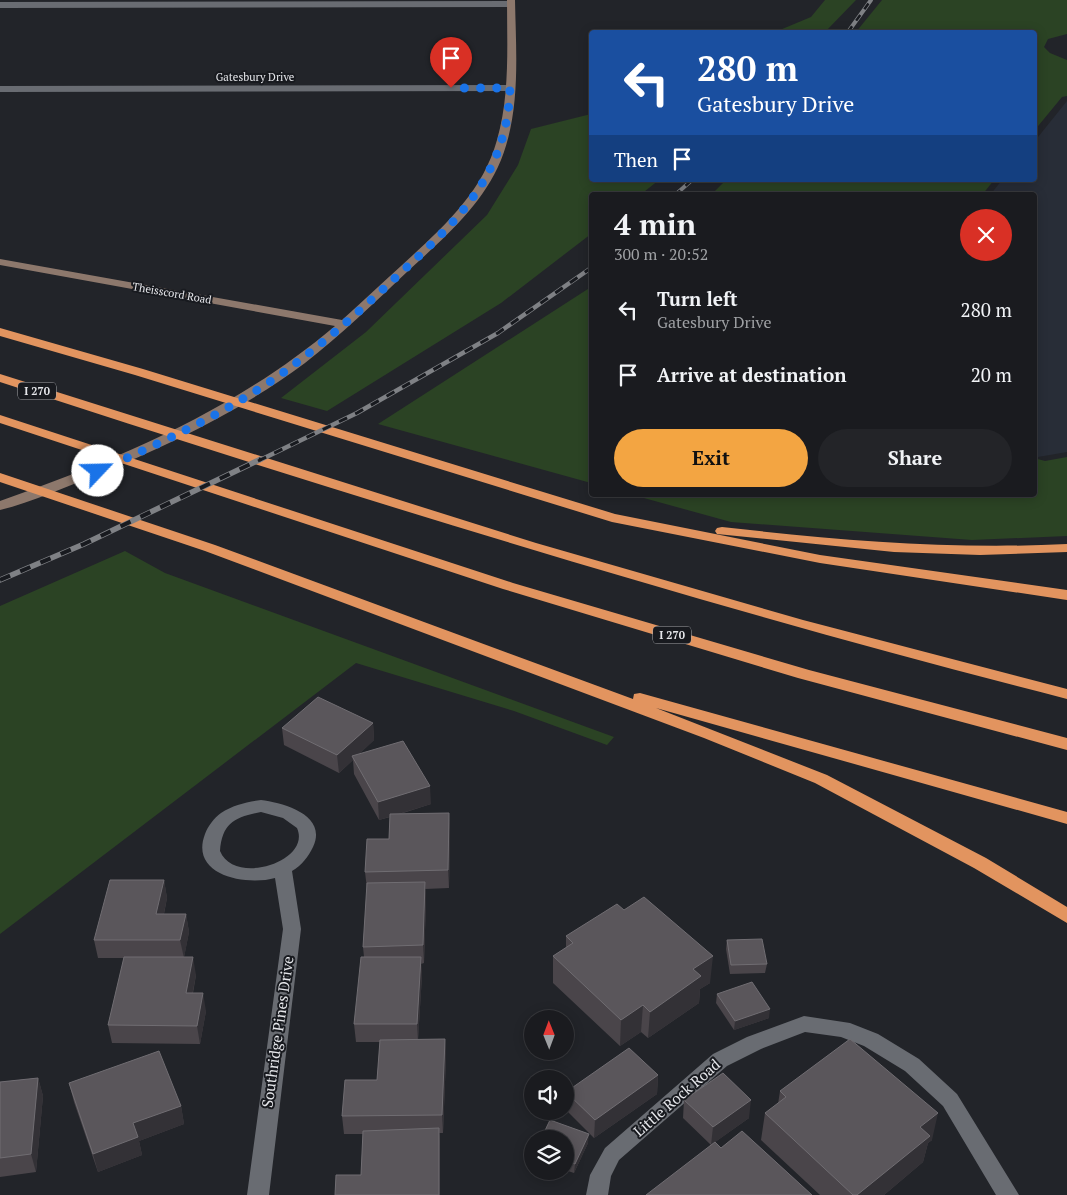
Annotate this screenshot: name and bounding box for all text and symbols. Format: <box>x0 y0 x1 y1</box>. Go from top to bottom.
pin <box>430 37 472 88</box>
icon: arrive <box>437 44 465 72</box>
text: 280 m <box>697 45 798 91</box>
icon: left <box>614 50 679 115</box>
street label: Gatesbury Drive <box>216 70 295 84</box>
text: Gatesbury Drive <box>697 89 854 118</box>
icon: arrive <box>668 145 696 173</box>
text: Then <box>614 147 658 172</box>
text: 4 min <box>614 204 696 244</box>
button: close <box>960 209 1012 261</box>
text: 300 m · 20:52 <box>614 243 708 265</box>
street label: Theisscord Road <box>131 279 213 307</box>
text: Turn left <box>657 286 738 311</box>
icon: left <box>614 296 642 324</box>
text: 280 m <box>961 297 1012 322</box>
text: Gatesbury Drive <box>657 311 771 333</box>
icon: arrive <box>614 361 642 389</box>
text: Arrive at destination <box>657 362 846 387</box>
text: 20 m <box>971 362 1012 387</box>
road number: I 270 <box>18 382 56 400</box>
button: Exit <box>614 429 808 487</box>
button: Share <box>818 429 1012 487</box>
position arrow <box>71 444 123 496</box>
road number: I 270 <box>653 626 691 644</box>
street label: Southridge Pines Drive <box>256 955 298 1109</box>
north arrow <box>524 1010 574 1060</box>
map controls <box>524 1010 574 1180</box>
street label: Little Rock Road <box>629 1054 724 1141</box>
button: sound <box>524 1070 574 1120</box>
button: layers <box>524 1130 574 1180</box>

